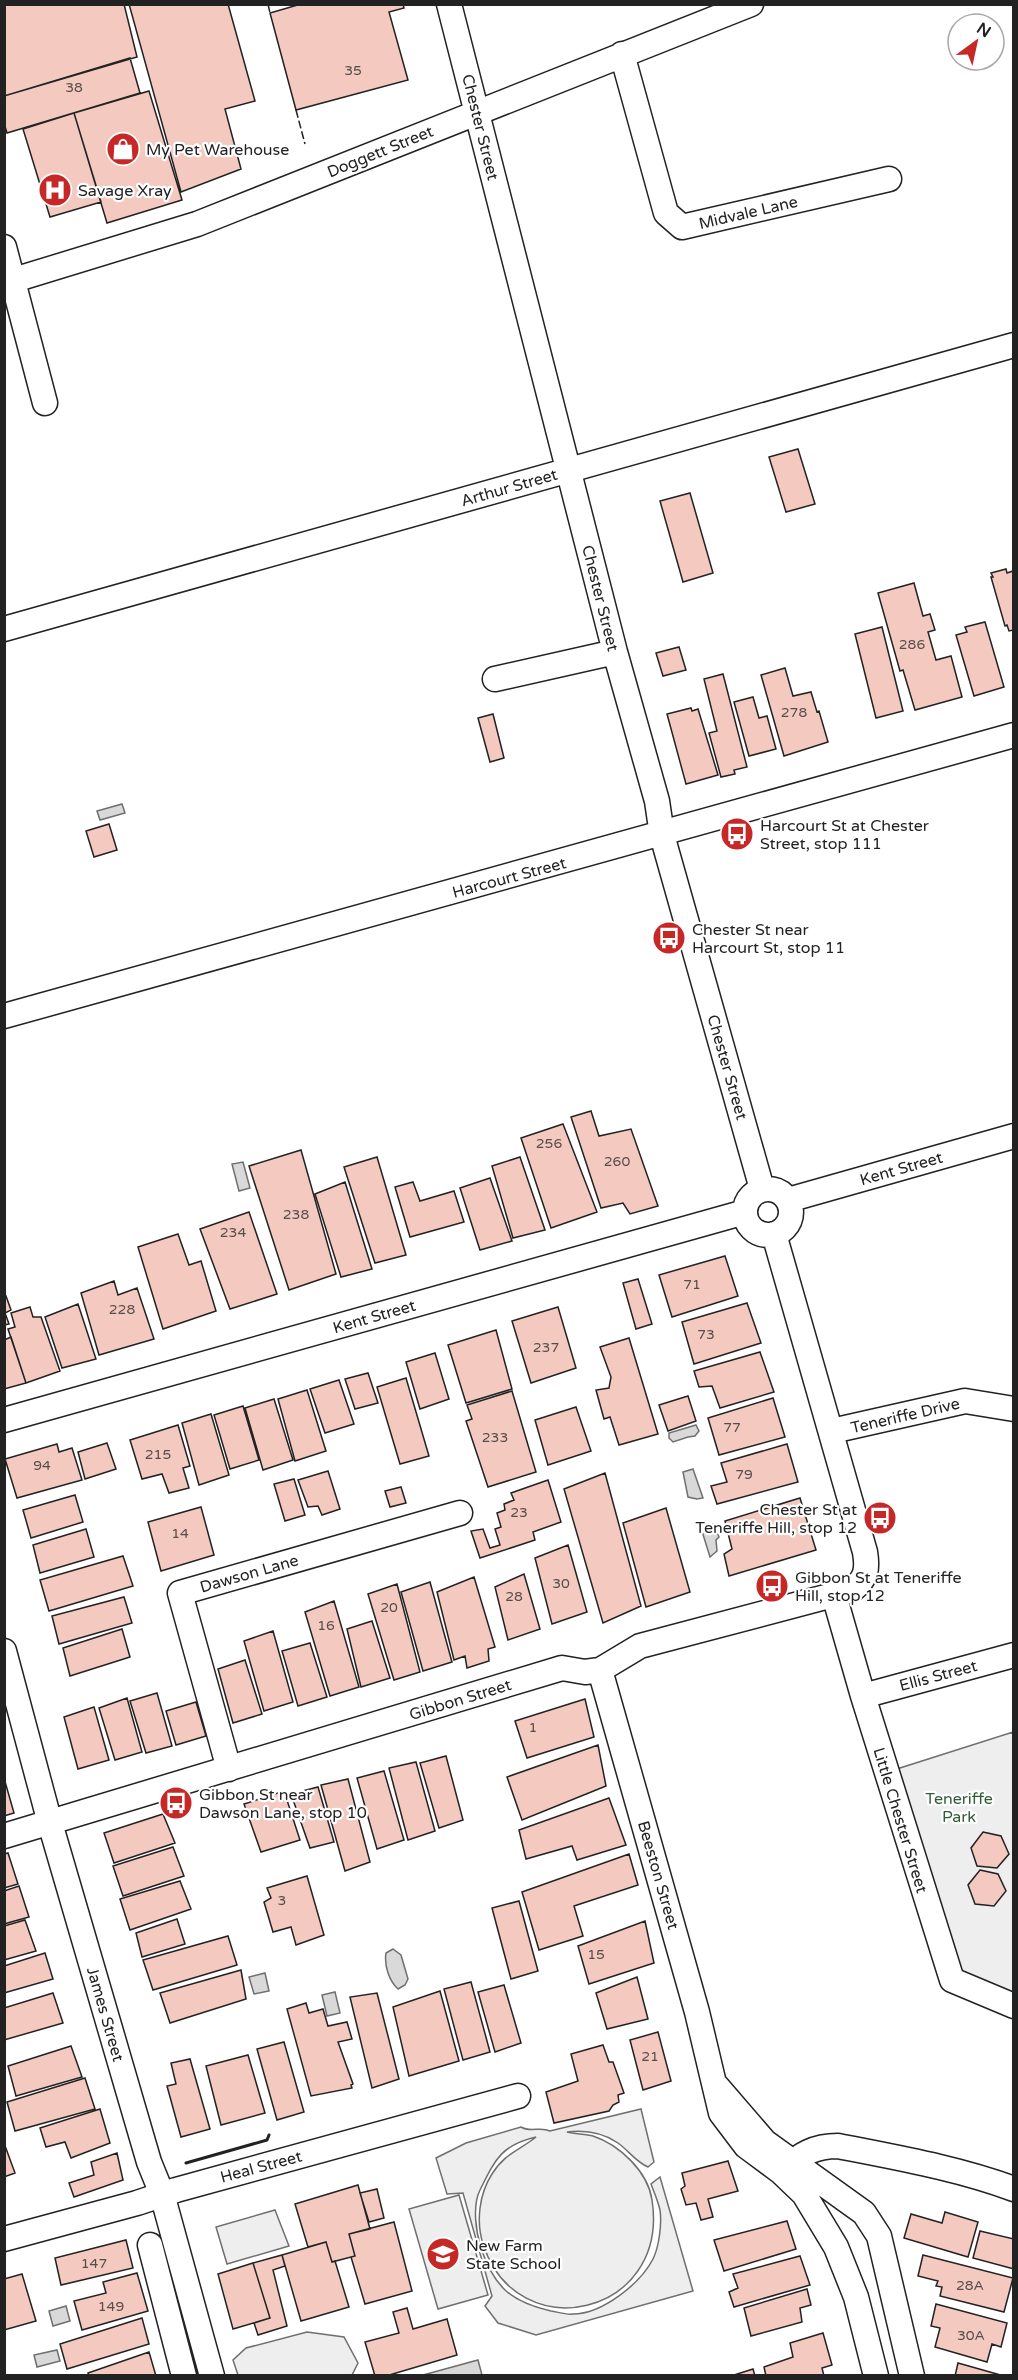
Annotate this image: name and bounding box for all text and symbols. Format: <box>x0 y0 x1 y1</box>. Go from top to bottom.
north arrow <box>946 12 1006 72</box>
text: N <box>973 18 994 42</box>
house number: 35 <box>344 62 362 79</box>
street label: Chester Street <box>457 72 503 182</box>
house number: 38 <box>65 79 83 96</box>
street label: Doggett Street <box>324 122 436 182</box>
shop icon: My Pet Warehouse <box>105 131 141 167</box>
place label: My Pet Warehouse <box>146 140 289 160</box>
hospital icon: Savage Xray <box>37 172 73 208</box>
place label: Savage Xray <box>78 181 172 201</box>
street label: Midvale Lane <box>697 192 800 234</box>
street label: Arthur Street <box>459 465 560 511</box>
street label: Chester Street <box>577 543 623 653</box>
house number: 286 <box>899 636 925 653</box>
house number: 278 <box>781 704 807 721</box>
bus stop icon: Harcourt St at Chester Street, stop 111 <box>719 816 755 852</box>
place label: Harcourt St at Chester Street, stop 111 <box>760 816 930 854</box>
street label: Harcourt Street <box>450 853 568 903</box>
bus stop icon: Chester St near Harcourt St, stop 11 <box>651 920 687 956</box>
place label: Chester St near Harcourt St, stop 11 <box>692 920 845 958</box>
street label: Chester Street <box>702 1012 752 1122</box>
house number: 256 <box>536 1135 562 1152</box>
street label: Kent Street <box>858 1148 945 1190</box>
house number: 260 <box>604 1153 630 1170</box>
house number: 238 <box>283 1206 309 1223</box>
house number: 234 <box>220 1224 246 1241</box>
house number: 71 <box>683 1276 701 1293</box>
street label: Kent Street <box>331 1296 418 1338</box>
house number: 228 <box>109 1301 135 1318</box>
house number: 73 <box>697 1326 715 1343</box>
house number: 237 <box>533 1339 559 1356</box>
street label: Teneriffe Drive <box>849 1394 962 1438</box>
house number: 77 <box>723 1419 741 1436</box>
house number: 233 <box>482 1429 508 1446</box>
house number: 215 <box>145 1446 171 1463</box>
house number: 94 <box>33 1457 51 1474</box>
house number: 79 <box>735 1466 753 1483</box>
place label: Chester St at Teneriffe Hill, stop 12 <box>695 1500 857 1538</box>
bus stop icon: Chester St at Teneriffe Hill, stop 12 <box>862 1500 898 1536</box>
house number: 23 <box>510 1504 528 1521</box>
house number: 14 <box>171 1525 189 1542</box>
street label: Dawson Lane <box>198 1550 301 1598</box>
bus stop icon: Gibbon St at Teneriffe Hill, stop 12 <box>754 1568 790 1604</box>
place label: Gibbon St at Teneriffe Hill, stop 12 <box>795 1568 961 1606</box>
house number: 30 <box>552 1575 570 1592</box>
house number: 28 <box>505 1588 523 1605</box>
house number: 20 <box>380 1599 398 1616</box>
house number: 16 <box>317 1617 335 1634</box>
street label: Ellis Street <box>897 1656 979 1696</box>
street label: Gibbon Street <box>407 1675 514 1725</box>
house number: 1 <box>529 1719 537 1736</box>
street label: Little Chester Street <box>868 1745 932 1896</box>
bus stop icon: Gibbon St near Dawson Lane, stop 10 <box>158 1785 194 1821</box>
place label: Gibbon St near Dawson Lane, stop 10 <box>199 1785 367 1823</box>
park label: Teneriffe Park <box>925 1789 993 1827</box>
street label: Beeston Street <box>633 1819 683 1932</box>
house number: 3 <box>278 1892 286 1909</box>
house number: 15 <box>587 1946 605 1963</box>
street label: James Street <box>82 1965 128 2064</box>
house number: 21 <box>641 2048 659 2065</box>
street label: Heal Street <box>218 2146 304 2187</box>
school or university icon: New Farm State School <box>425 2236 461 2272</box>
place label: New Farm State School <box>466 2236 561 2274</box>
house number: 147 <box>81 2255 107 2272</box>
house number: 28A <box>956 2277 984 2294</box>
house number: 149 <box>98 2298 124 2315</box>
house number: 30A <box>957 2327 985 2344</box>

